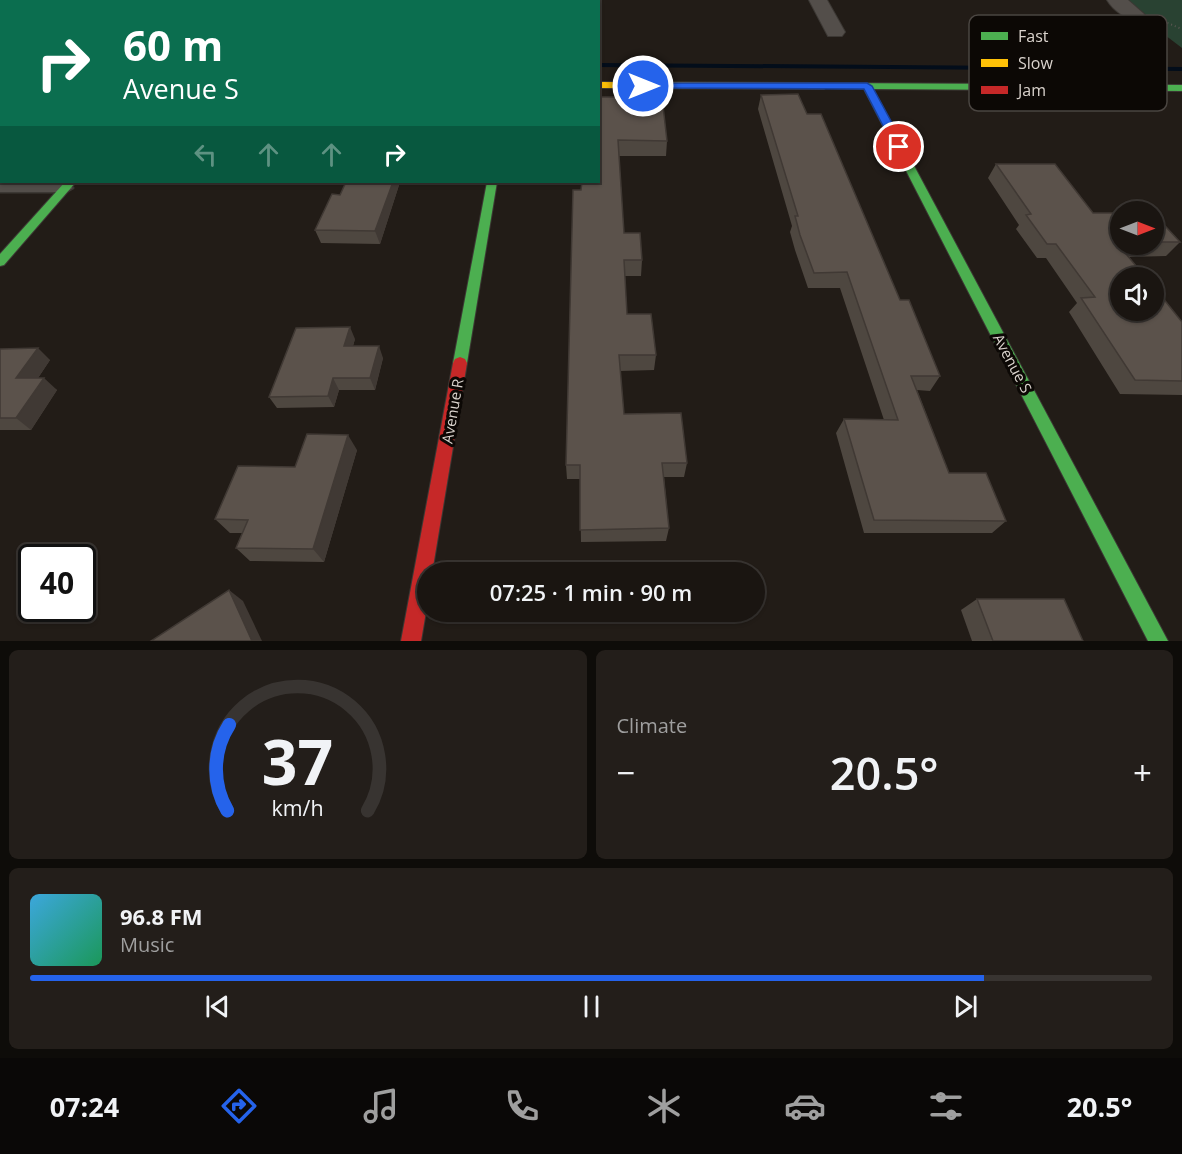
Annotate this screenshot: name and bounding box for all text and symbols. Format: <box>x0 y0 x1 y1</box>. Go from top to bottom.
legend <box>969 15 1167 111</box>
text: 60 m <box>123 16 223 73</box>
icon: right <box>24 24 102 102</box>
text: Fast <box>1018 25 1049 47</box>
text: Slow <box>1018 52 1053 74</box>
position arrow <box>611 54 675 118</box>
text: Avenue S <box>123 70 239 107</box>
text: Jam <box>1016 79 1046 101</box>
pin <box>873 121 924 172</box>
icon: arrive <box>882 130 915 163</box>
icon: left <box>189 138 222 171</box>
icon: ahead <box>252 138 285 171</box>
icon: ahead <box>315 138 348 171</box>
icon: right <box>378 138 411 171</box>
north arrow <box>1110 201 1164 255</box>
map controls <box>1110 201 1164 321</box>
button: sound <box>1110 267 1164 321</box>
street label: Avenue S <box>989 330 1037 396</box>
street label: Avenue R <box>436 376 468 445</box>
speed limit sign: 40 <box>18 544 96 622</box>
text: 07:25 · 1 min · 90 m <box>490 577 692 607</box>
text: Climate <box>617 712 687 739</box>
text: 37 <box>262 718 333 803</box>
text: 20.5° <box>830 742 939 803</box>
text: − <box>617 750 635 795</box>
text: + <box>1133 750 1152 795</box>
text: km/h <box>272 794 324 823</box>
text: 96.8 FM <box>120 901 203 931</box>
text: Music <box>120 931 174 958</box>
icon: previous <box>201 990 234 1023</box>
icon: pause <box>575 990 608 1023</box>
icon: next <box>949 990 982 1023</box>
icon: directions <box>218 1085 260 1127</box>
icon: music <box>360 1085 402 1127</box>
icon: phone <box>501 1085 543 1127</box>
icon: climate <box>643 1085 685 1127</box>
icon: car <box>784 1085 826 1127</box>
icon: filters <box>925 1085 967 1127</box>
text: 07:24 <box>50 1088 119 1125</box>
text: 20.5° <box>1067 1088 1132 1125</box>

